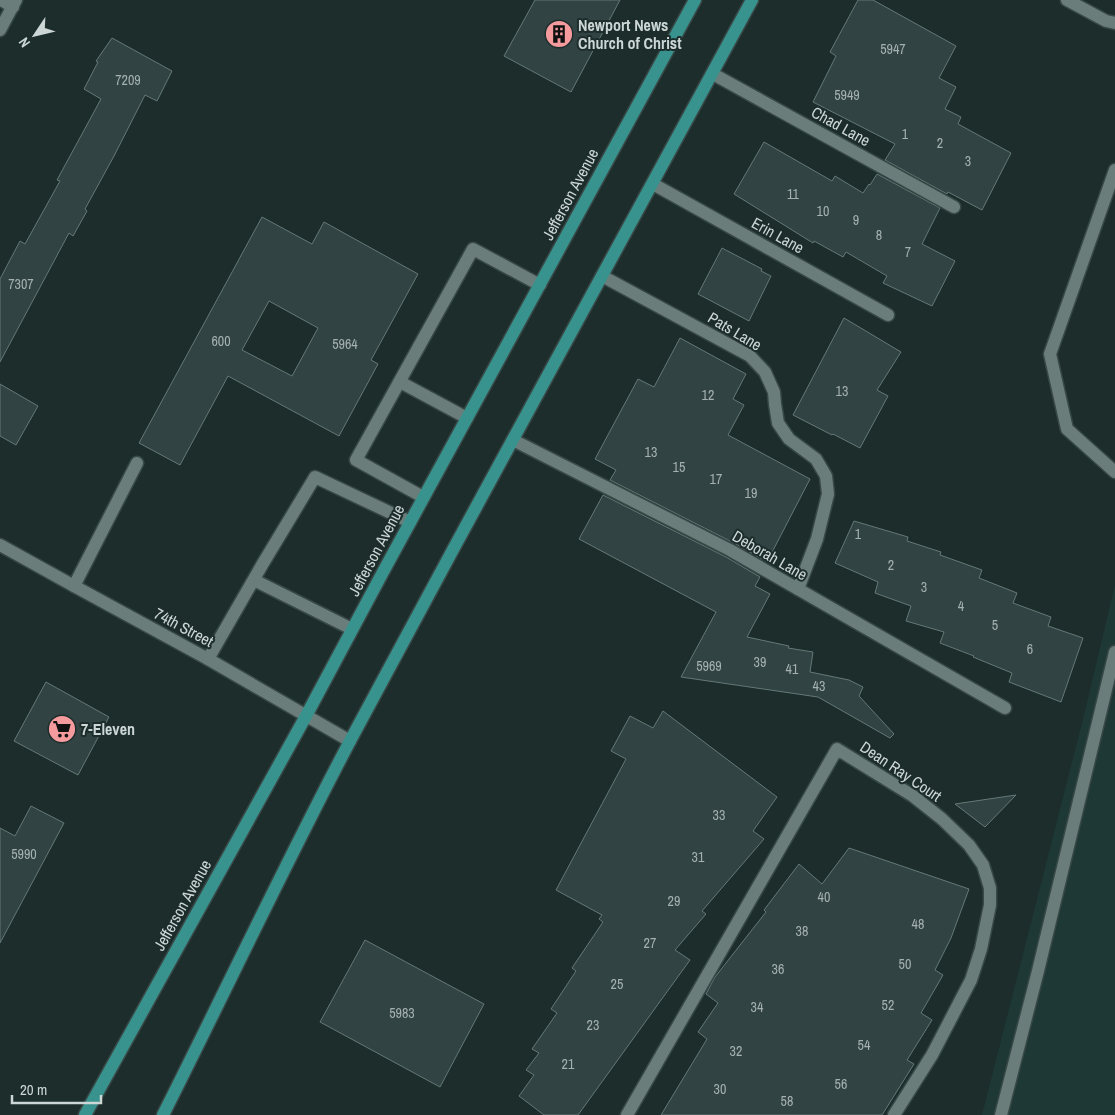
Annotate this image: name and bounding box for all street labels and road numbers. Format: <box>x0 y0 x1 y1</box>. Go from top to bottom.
street label: Chad Lane <box>808 101 874 151</box>
street label: Jefferson Avenue <box>537 144 603 244</box>
street label: Erin Lane <box>748 212 808 258</box>
street label: Pats Lane <box>704 306 766 356</box>
street label: Jefferson Avenue <box>343 500 409 600</box>
street label: Deborah Lane <box>728 525 812 585</box>
street label: 74th Street <box>150 602 218 652</box>
street label: Dean Ray Court <box>856 736 946 807</box>
street label: Jefferson Avenue <box>148 856 216 954</box>

